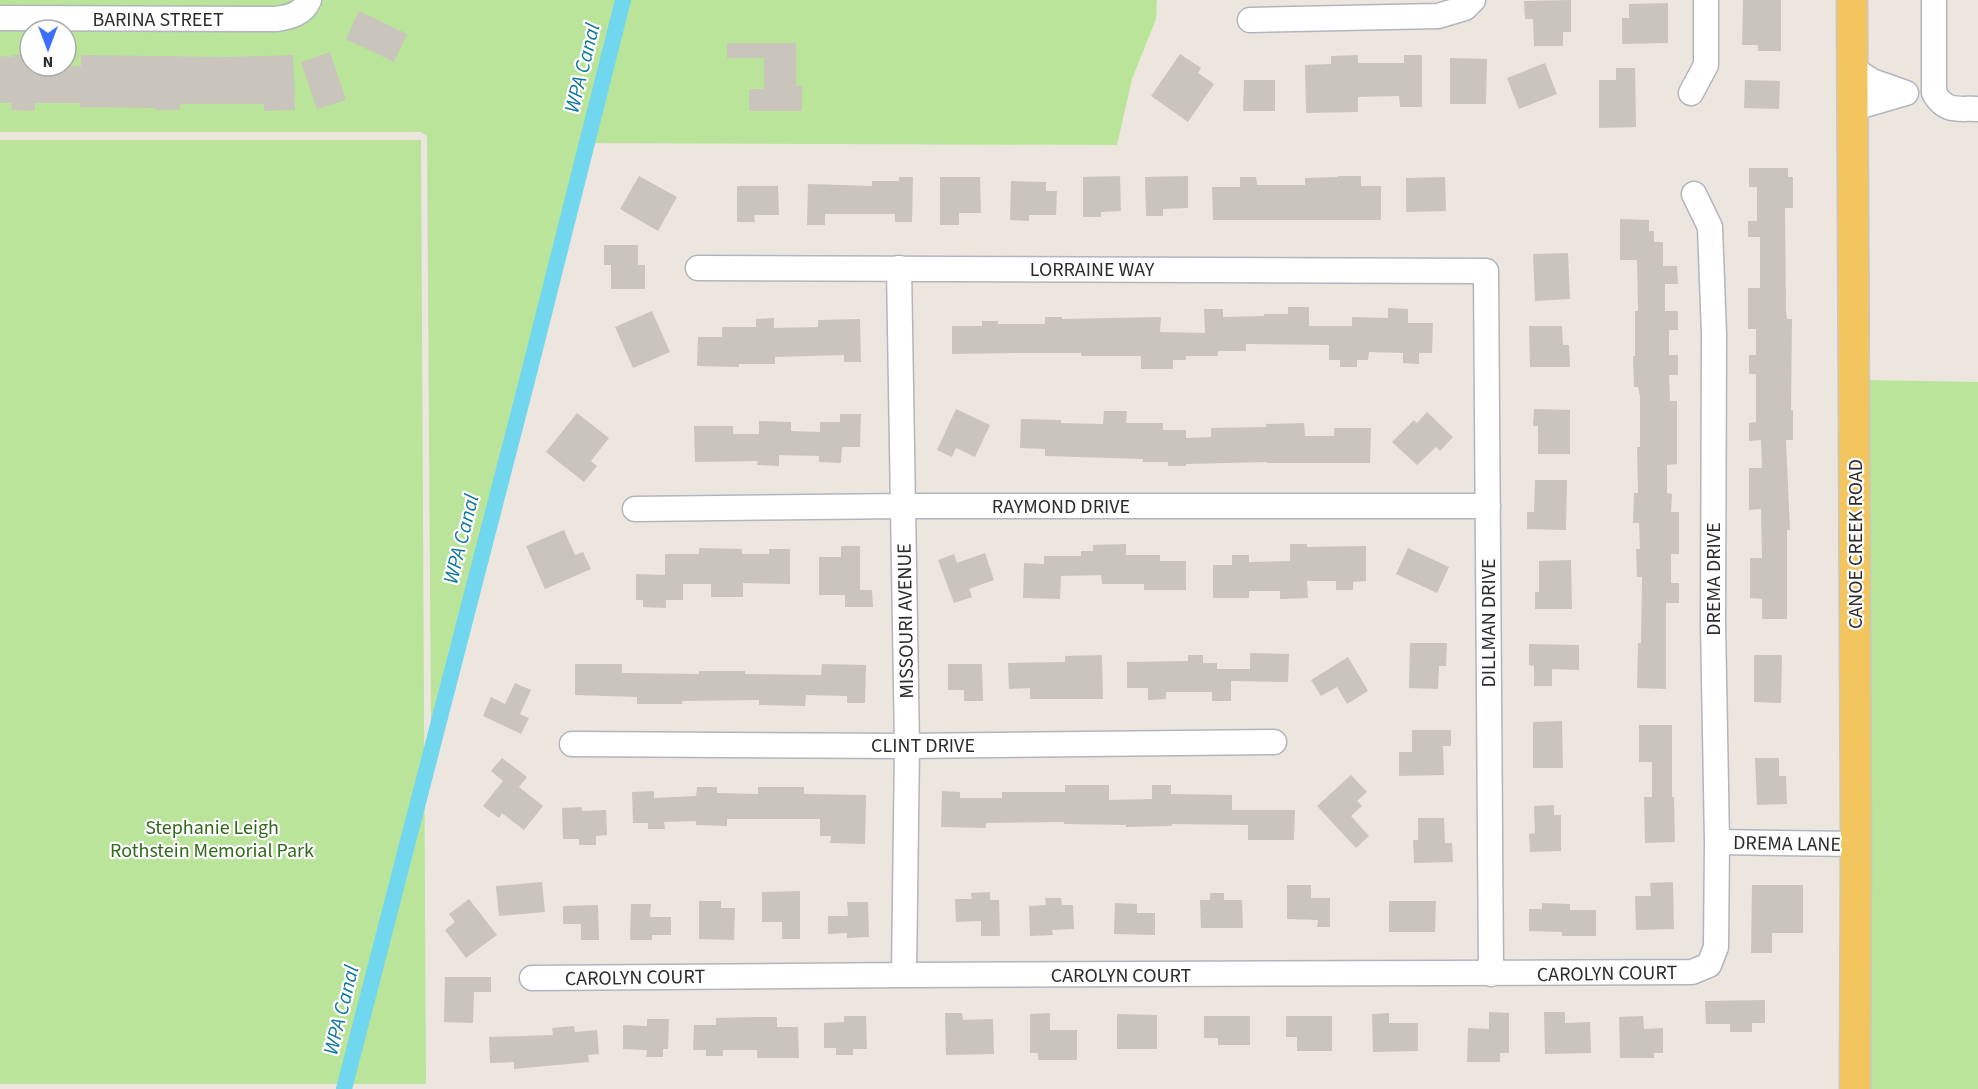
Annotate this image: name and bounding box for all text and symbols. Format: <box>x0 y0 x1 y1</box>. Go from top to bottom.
street label: BARINA STREET <box>92 6 224 34</box>
north arrow <box>18 18 78 78</box>
water label: WPA Canal <box>556 19 608 116</box>
text: N <box>43 51 53 73</box>
street label: LORRAINE WAY <box>1030 256 1155 284</box>
street label: CANOE CREEK ROAD <box>1842 459 1870 629</box>
water label: WPA Canal <box>435 490 487 587</box>
street label: RAYMOND DRIVE <box>992 493 1130 521</box>
street label: DREMA DRIVE <box>1700 522 1728 636</box>
street label: MISSOURI AVENUE <box>891 543 921 699</box>
street label: DILLMAN DRIVE <box>1475 558 1503 688</box>
street label: CLINT DRIVE <box>871 732 975 760</box>
park label: Stephanie Leigh Rothstein Memorial Park <box>110 814 314 865</box>
street label: DREMA LANE <box>1733 829 1841 859</box>
street label: CAROLYN COURT <box>1537 959 1678 989</box>
water label: WPA Canal <box>315 961 367 1058</box>
street label: CAROLYN COURT <box>1051 962 1192 990</box>
street label: CAROLYN COURT <box>565 963 706 993</box>

